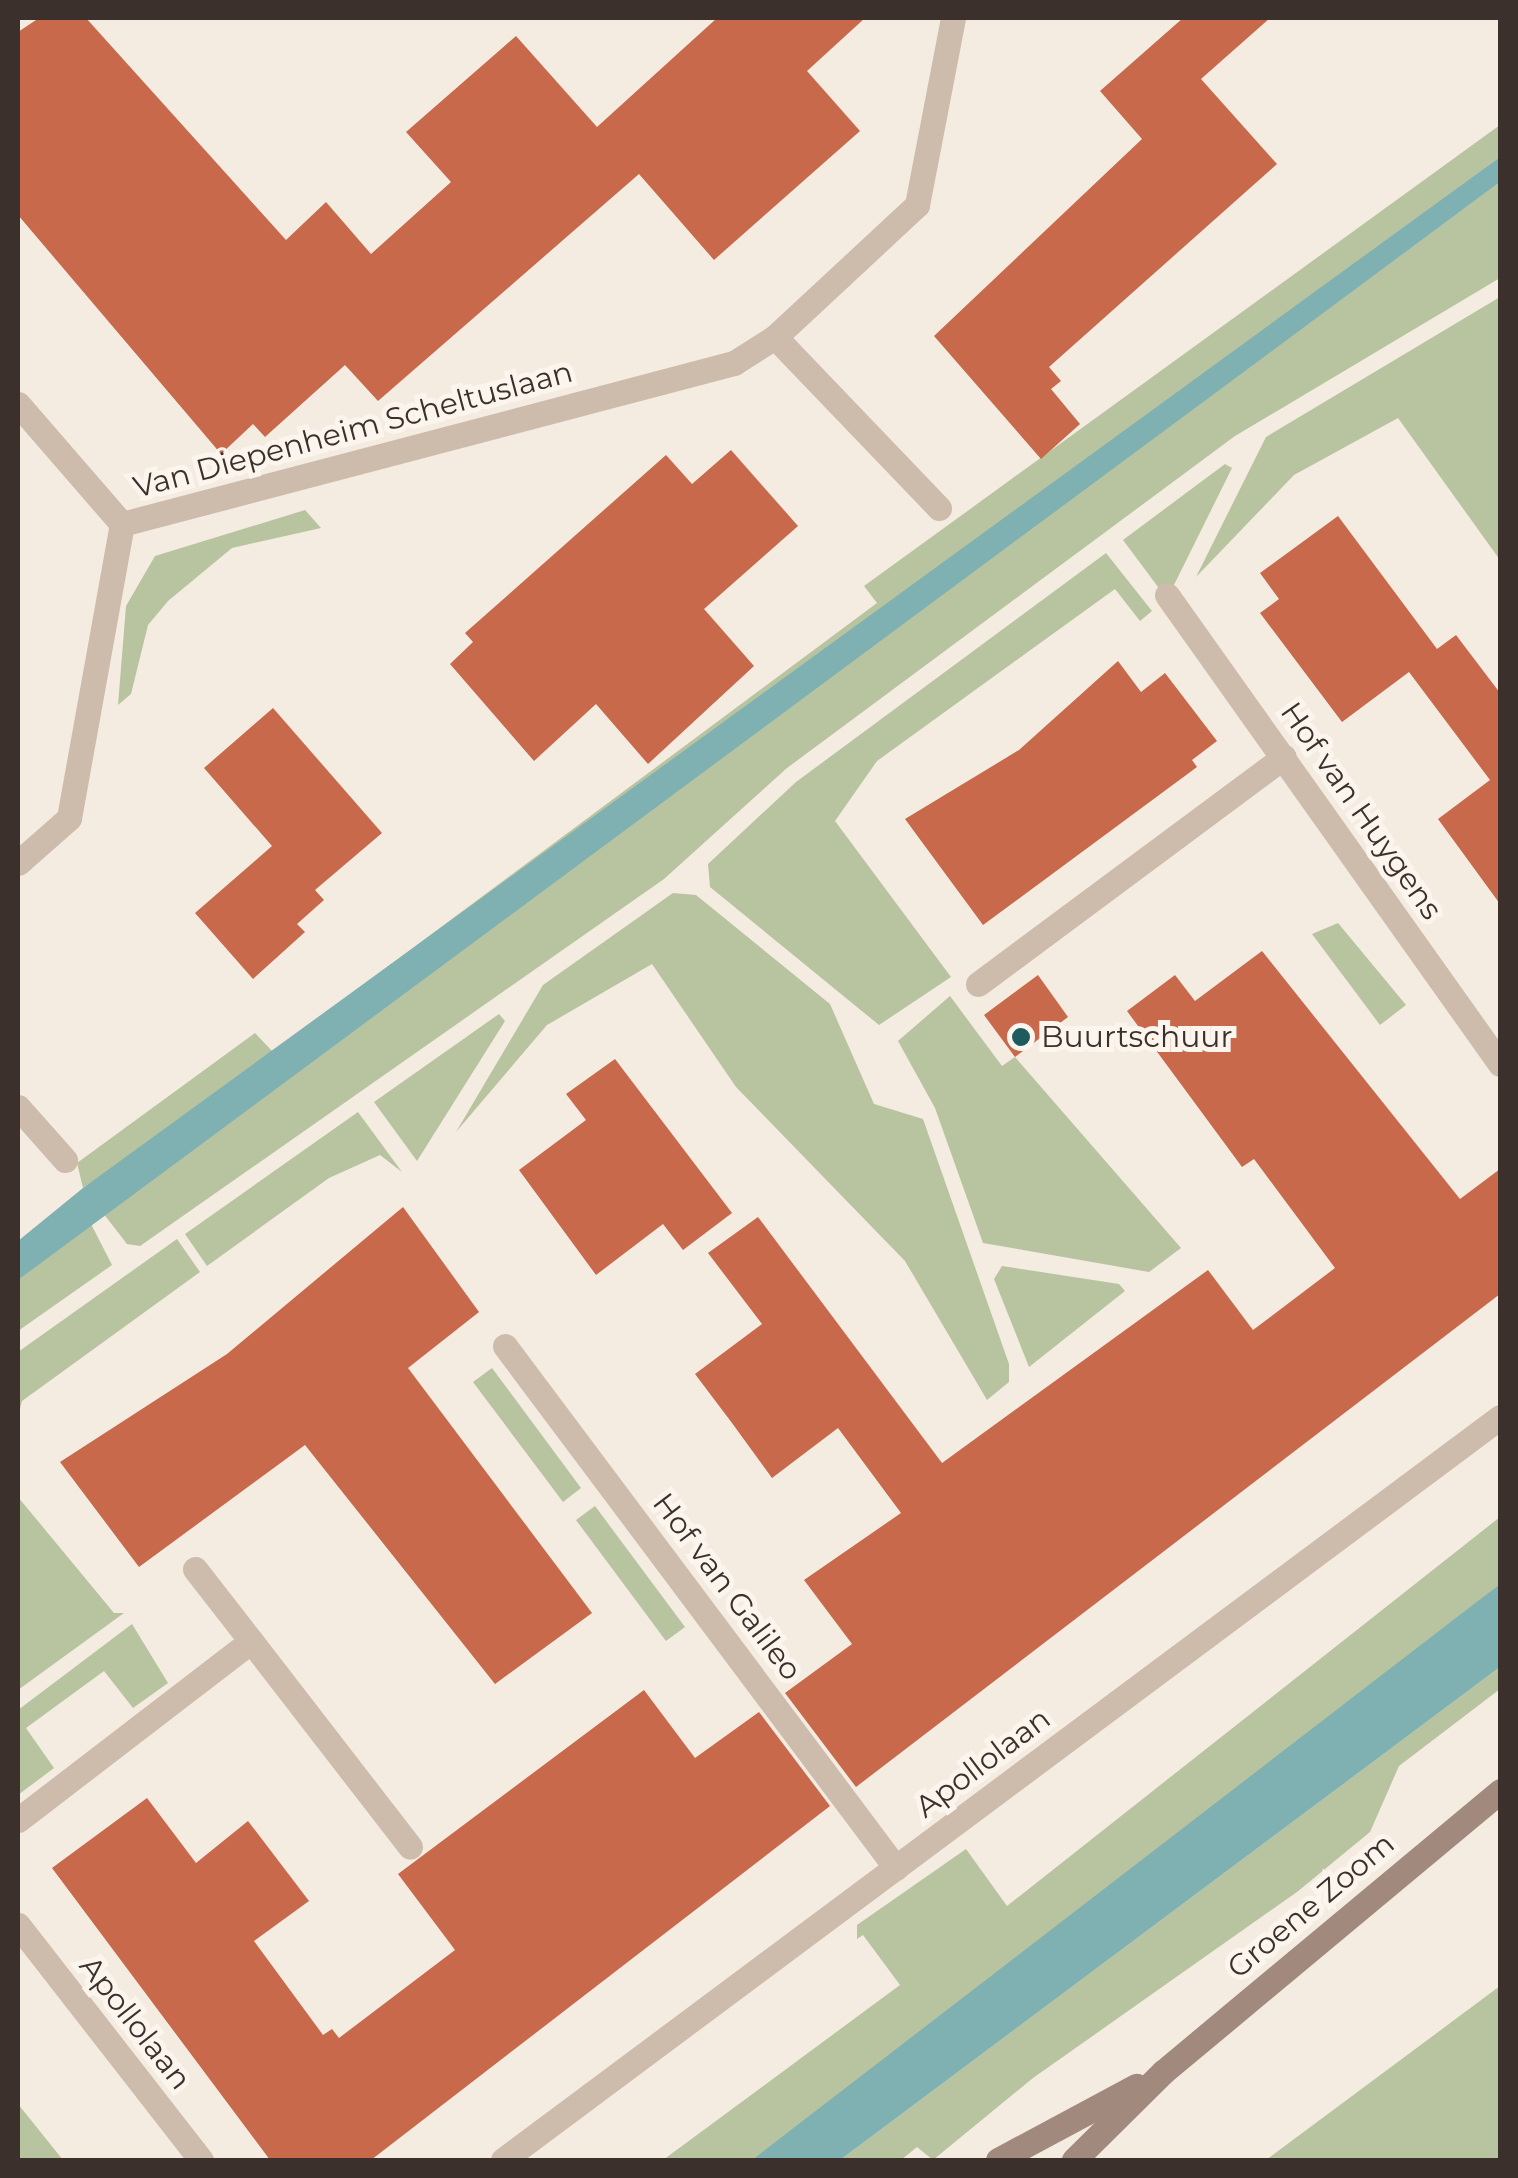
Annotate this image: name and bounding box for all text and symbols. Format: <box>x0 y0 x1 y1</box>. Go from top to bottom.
street label: Van Diepenheim Scheltuslaan <box>130 354 576 506</box>
street label: Hof van Huygens <box>1273 696 1449 926</box>
place label: Buurtschuur <box>1041 1019 1233 1055</box>
marker: Buurtschuur <box>1010 1026 1032 1048</box>
street label: Hof van Galileo <box>645 1486 809 1688</box>
street label: Apollolaan <box>909 1701 1057 1825</box>
street label: Groene Zoom <box>1220 1826 1402 1986</box>
street label: Apollolaan <box>72 1949 198 2097</box>

